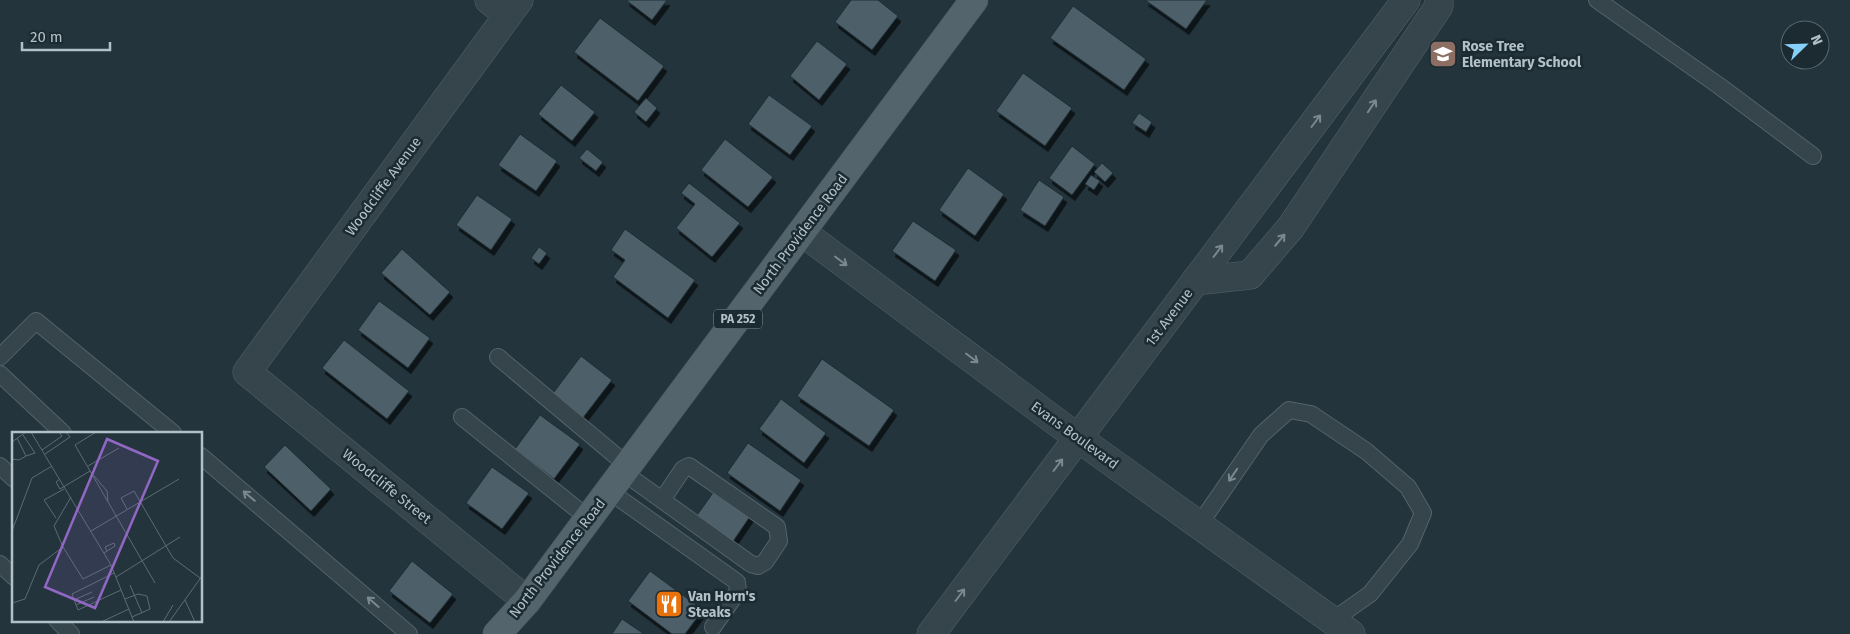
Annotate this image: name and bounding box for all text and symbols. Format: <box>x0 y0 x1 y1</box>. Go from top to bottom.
scale bar <box>22 20 110 52</box>
north arrow <box>1780 20 1830 70</box>
text: 20 m <box>30 28 63 46</box>
text: N <box>1807 33 1826 48</box>
place label: Rose Tree Elementary School <box>1462 38 1582 71</box>
school or university icon: Rose Tree Elementary School <box>1428 39 1458 69</box>
one-way arrow <box>1367 99 1377 113</box>
one-way arrow <box>1310 115 1321 128</box>
street label: Woodcliffe Avenue <box>342 134 425 239</box>
street label: North Providence Road <box>750 171 851 298</box>
one-way arrow <box>1274 233 1285 246</box>
one-way arrow <box>1213 244 1223 258</box>
one-way arrow <box>834 256 848 266</box>
street label: 1st Avenue <box>1142 285 1197 350</box>
road number: PA 252 <box>714 310 762 328</box>
one-way arrow <box>965 353 978 364</box>
street label: Evans Boulevard <box>1028 398 1122 473</box>
inset map <box>12 432 202 622</box>
street label: Woodcliffe Street <box>339 445 435 528</box>
one-way arrow <box>1052 459 1063 472</box>
one-way arrow <box>1228 468 1238 482</box>
one-way arrow <box>243 491 256 502</box>
street label: North Providence Road <box>506 495 609 621</box>
place label: Van Horn's Steaks <box>687 588 756 621</box>
restaurant icon: Van Horn's Steaks <box>654 589 684 619</box>
one-way arrow <box>955 589 966 602</box>
one-way arrow <box>366 596 379 608</box>

